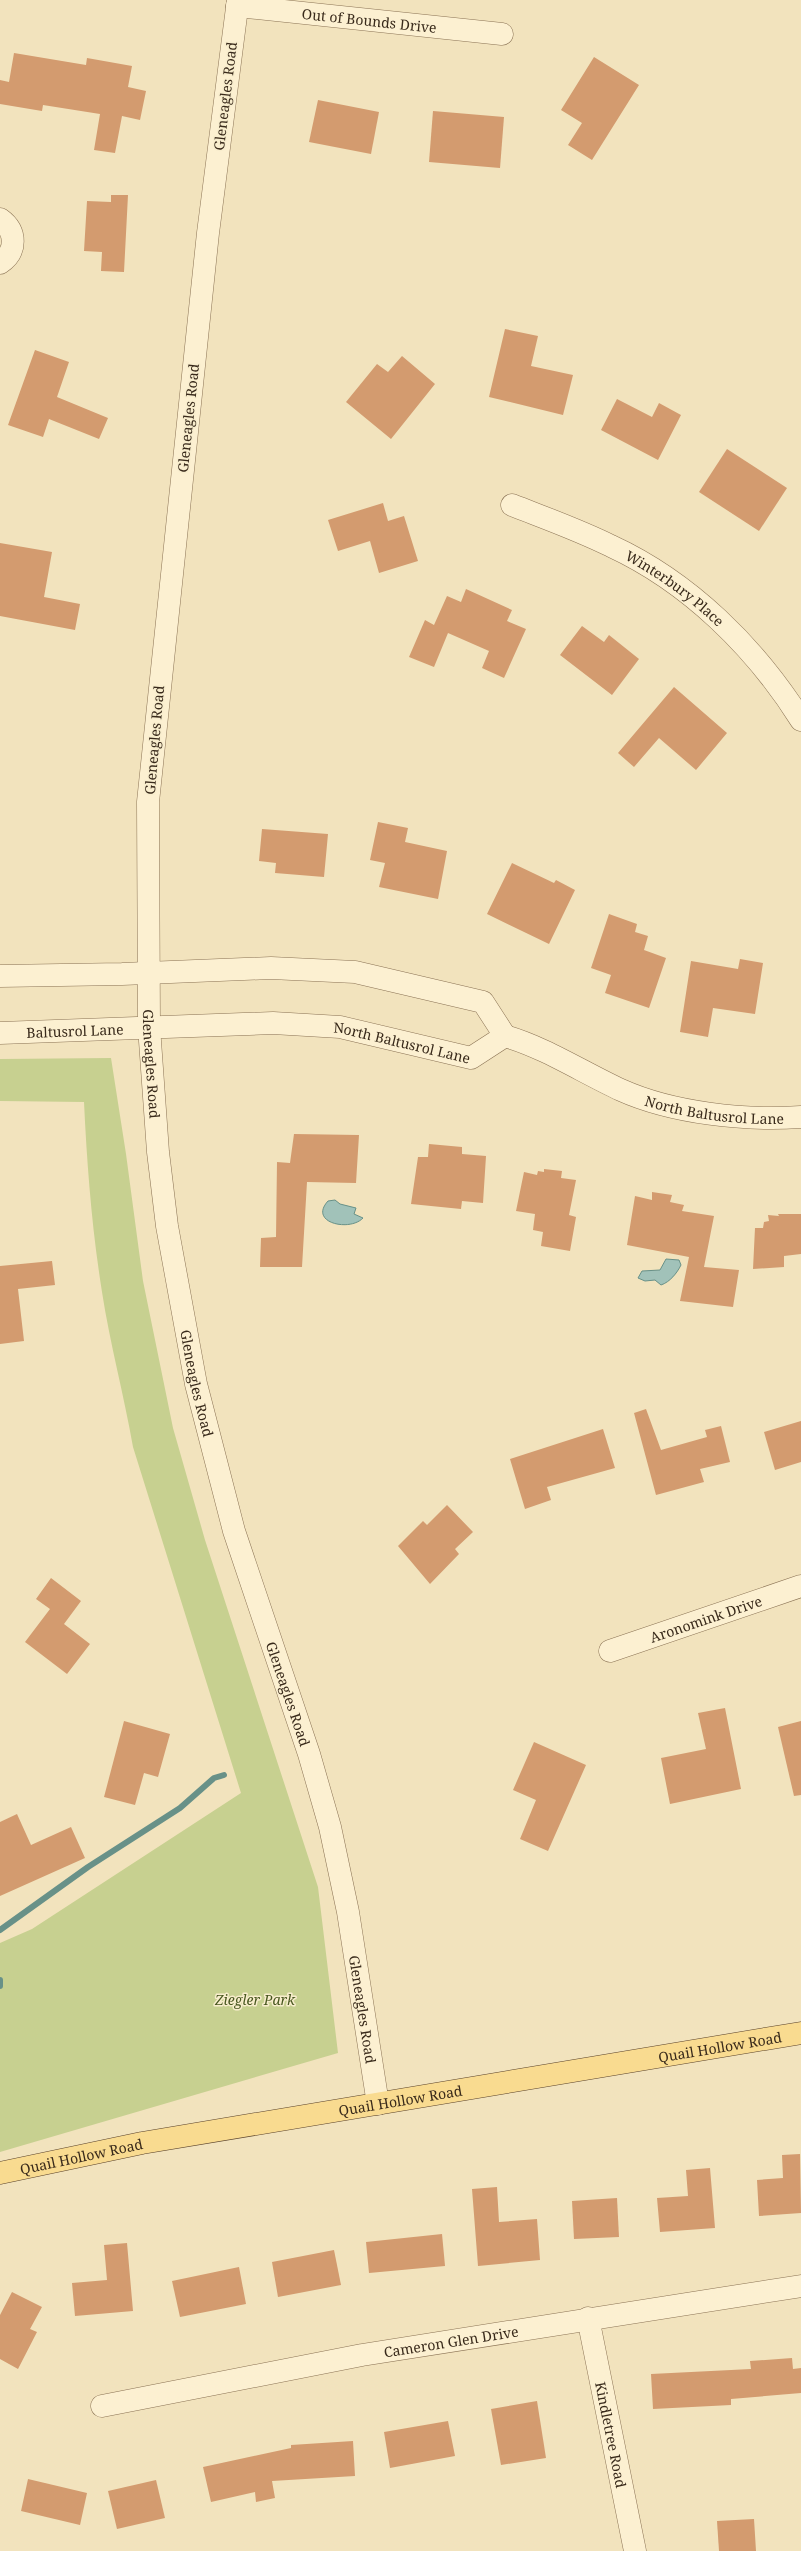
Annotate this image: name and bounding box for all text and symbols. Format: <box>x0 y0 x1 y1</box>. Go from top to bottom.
street label: Out of Bounds Drive <box>301 3 438 37</box>
street label: Gleneagles Road <box>209 40 241 151</box>
street label: Gleneagles Road <box>173 362 203 473</box>
street label: Winterbury Place <box>622 545 729 630</box>
street label: Gleneagles Road <box>140 684 168 795</box>
street label: Gleneagles Road <box>139 1009 165 1119</box>
street label: North Baltusrol Lane <box>333 1017 472 1067</box>
street label: Baltusrol Lane <box>26 1019 124 1042</box>
street label: North Baltusrol Lane <box>643 1090 784 1127</box>
street label: Gleneagles Road <box>177 1328 219 1439</box>
street label: Aronomink Drive <box>647 1591 764 1646</box>
street label: Gleneagles Road <box>262 1639 315 1749</box>
street label: Gleneagles Road <box>345 1954 381 2065</box>
park label: Ziegler Park <box>214 1990 296 2009</box>
street label: Quail Hollow Road <box>657 2027 784 2066</box>
street label: Quail Hollow Road <box>337 2080 464 2120</box>
street label: Quail Hollow Road <box>18 2134 145 2178</box>
street label: Cameron Glen Drive <box>382 2321 520 2361</box>
street label: Kindletree Road <box>592 2380 632 2490</box>

